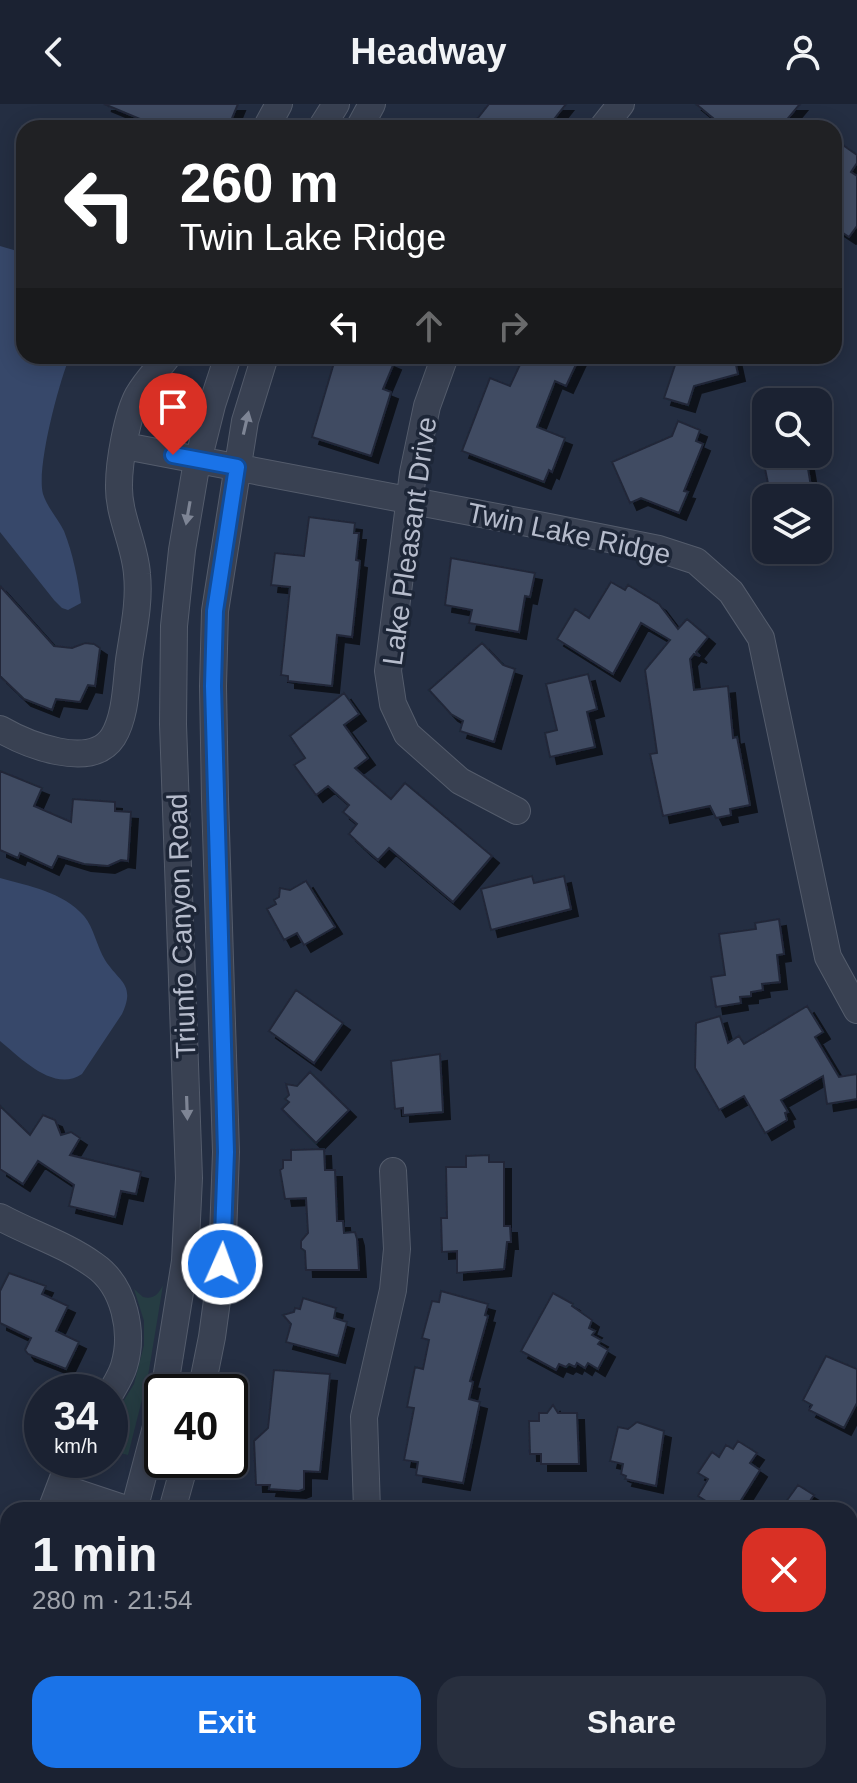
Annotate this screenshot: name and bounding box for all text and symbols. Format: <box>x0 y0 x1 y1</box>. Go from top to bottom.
icon: back <box>32 30 76 74</box>
icon: person <box>781 30 825 74</box>
text: Headway <box>350 31 507 72</box>
text: 260 m <box>180 151 339 214</box>
icon: left <box>48 152 152 256</box>
text: Twin Lake Ridge <box>180 217 446 258</box>
icon: left <box>323 304 367 348</box>
icon: ahead <box>407 304 451 348</box>
icon: right <box>491 304 535 348</box>
pin <box>139 373 207 455</box>
icon: arrive <box>151 385 195 429</box>
map controls <box>752 388 832 564</box>
button: search <box>752 388 832 468</box>
one-way arrow <box>240 410 253 435</box>
street label: Lake Pleasant Drive <box>377 415 442 667</box>
button: layers <box>752 484 832 564</box>
street label: Twin Lake Ridge <box>464 497 673 570</box>
one-way arrow <box>181 501 194 526</box>
street label: Triunfo Canyon Road <box>161 793 202 1059</box>
one-way arrow <box>181 1096 194 1121</box>
position arrow <box>180 1222 264 1306</box>
speed limit sign: 40 <box>144 1374 248 1478</box>
text: 34 <box>54 1394 98 1438</box>
text: km/h <box>54 1435 98 1457</box>
text: 1 min <box>32 1528 157 1581</box>
button: close <box>742 1528 826 1612</box>
text: 280 m · 21:54 <box>32 1585 192 1615</box>
button: Exit <box>32 1676 421 1768</box>
button: Share <box>437 1676 826 1768</box>

